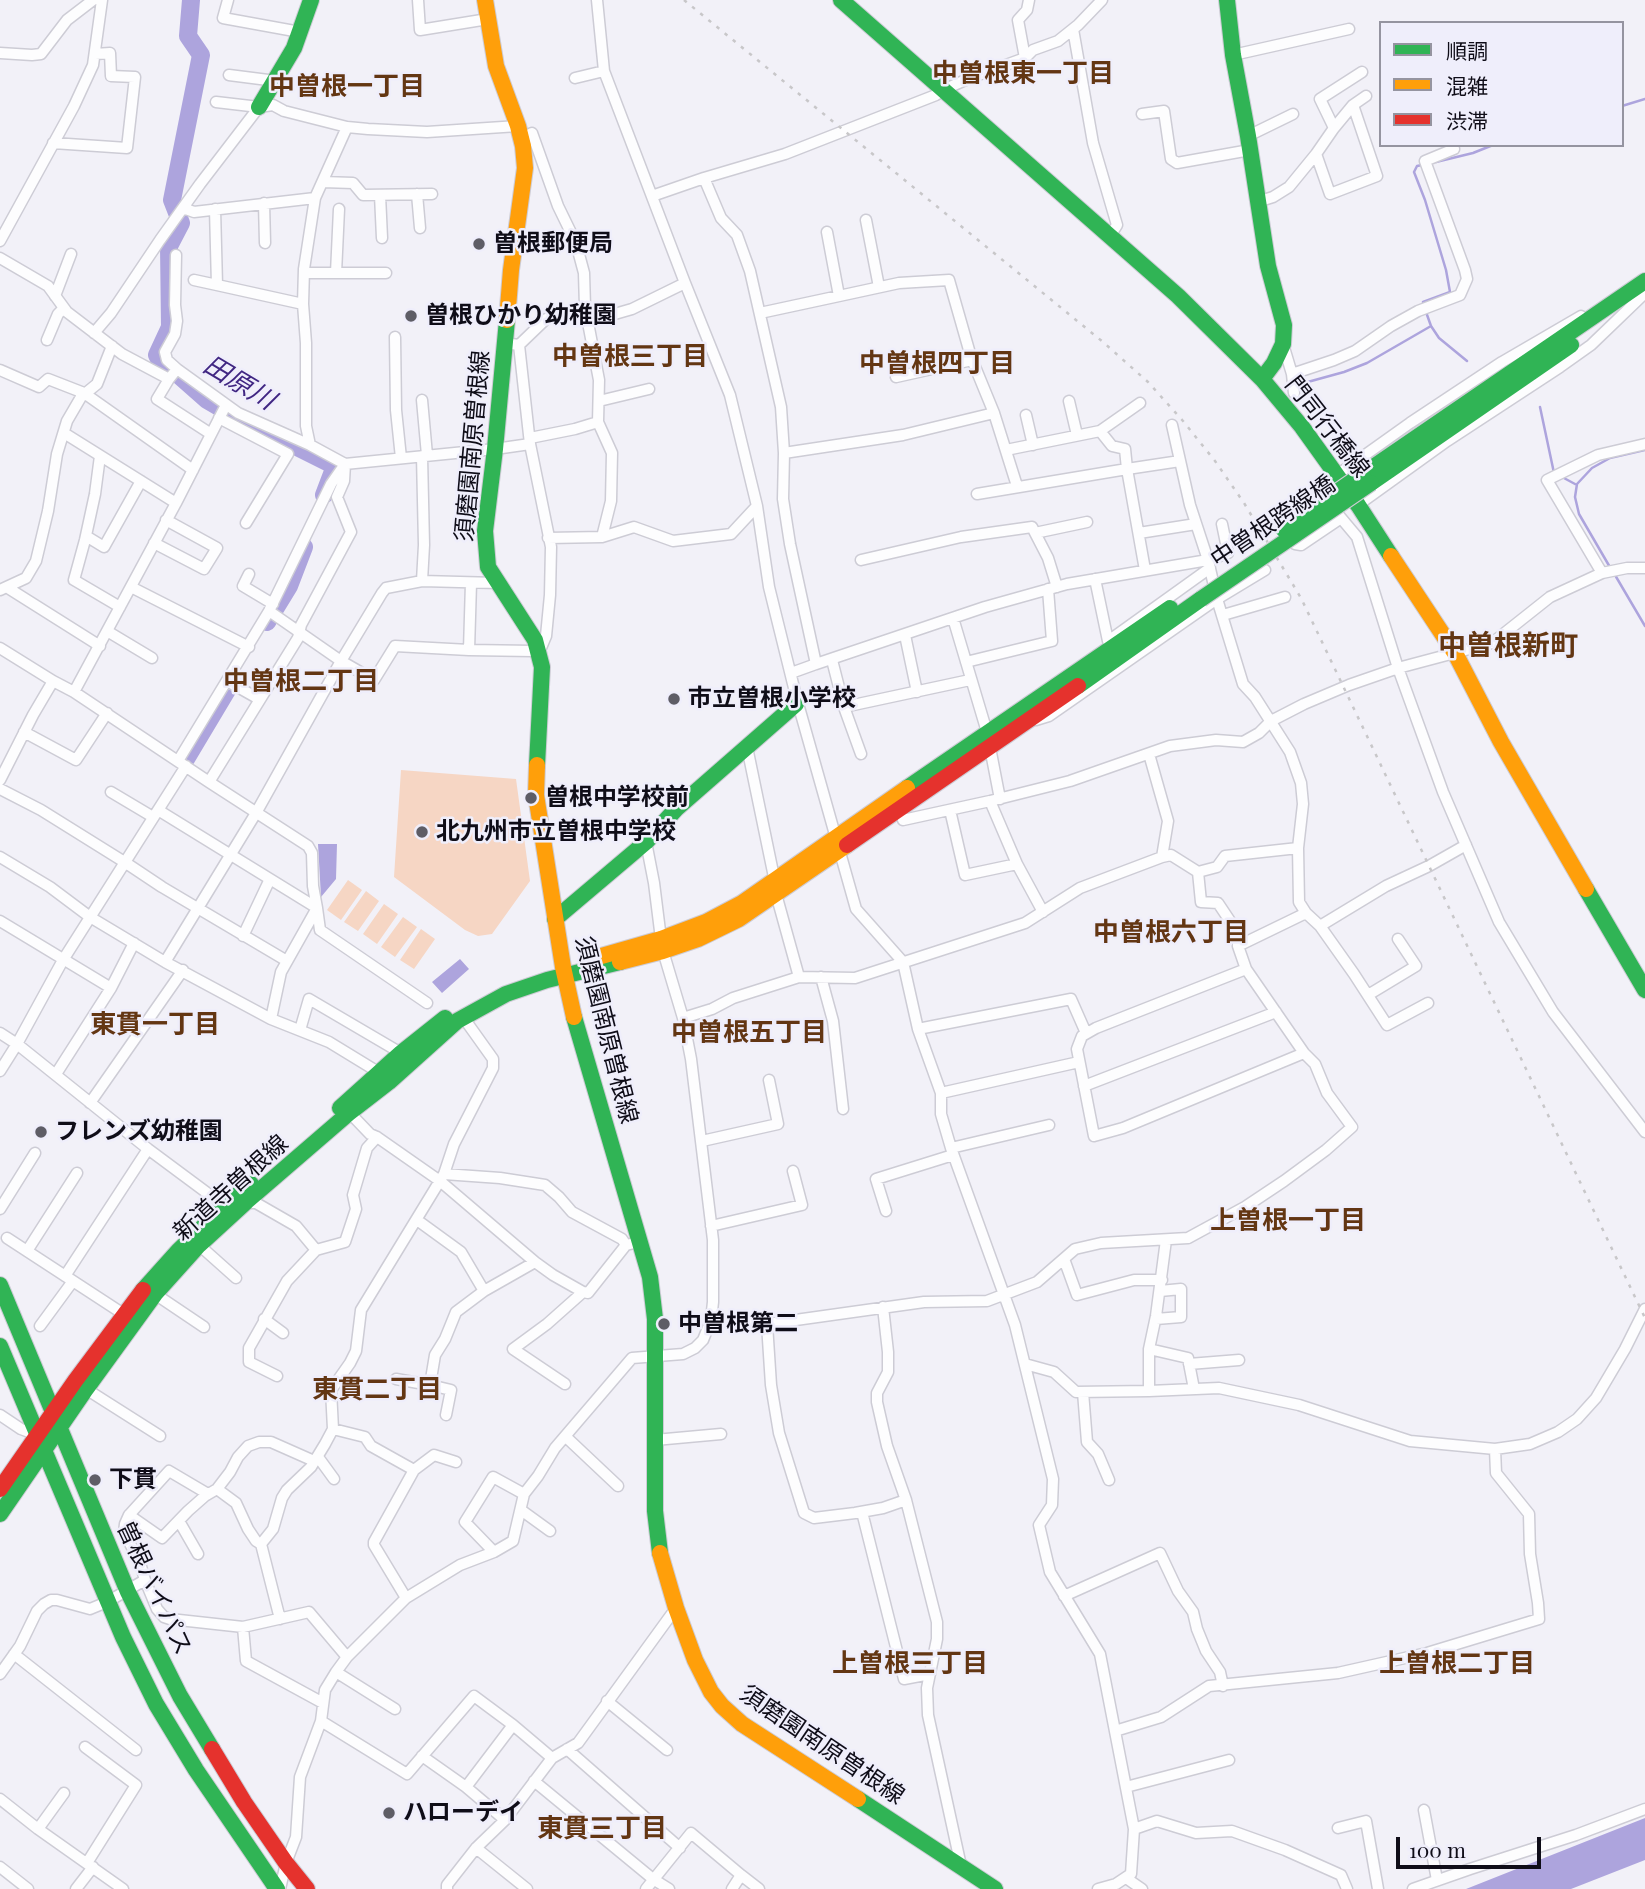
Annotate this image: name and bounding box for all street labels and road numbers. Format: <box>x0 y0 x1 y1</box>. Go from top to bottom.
street label: 須磨園南原曽根線 <box>450 349 496 543</box>
street label: 門司行橋線 <box>1279 371 1375 483</box>
street label: 中曽根跨線橋 <box>1205 470 1341 574</box>
street label: 須磨園南原曽根線 <box>569 933 643 1127</box>
street label: 新道寺曽根線 <box>168 1129 294 1247</box>
street label: 曽根バイパス <box>111 1517 197 1659</box>
street label: 須磨園南原曽根線 <box>734 1679 910 1811</box>

